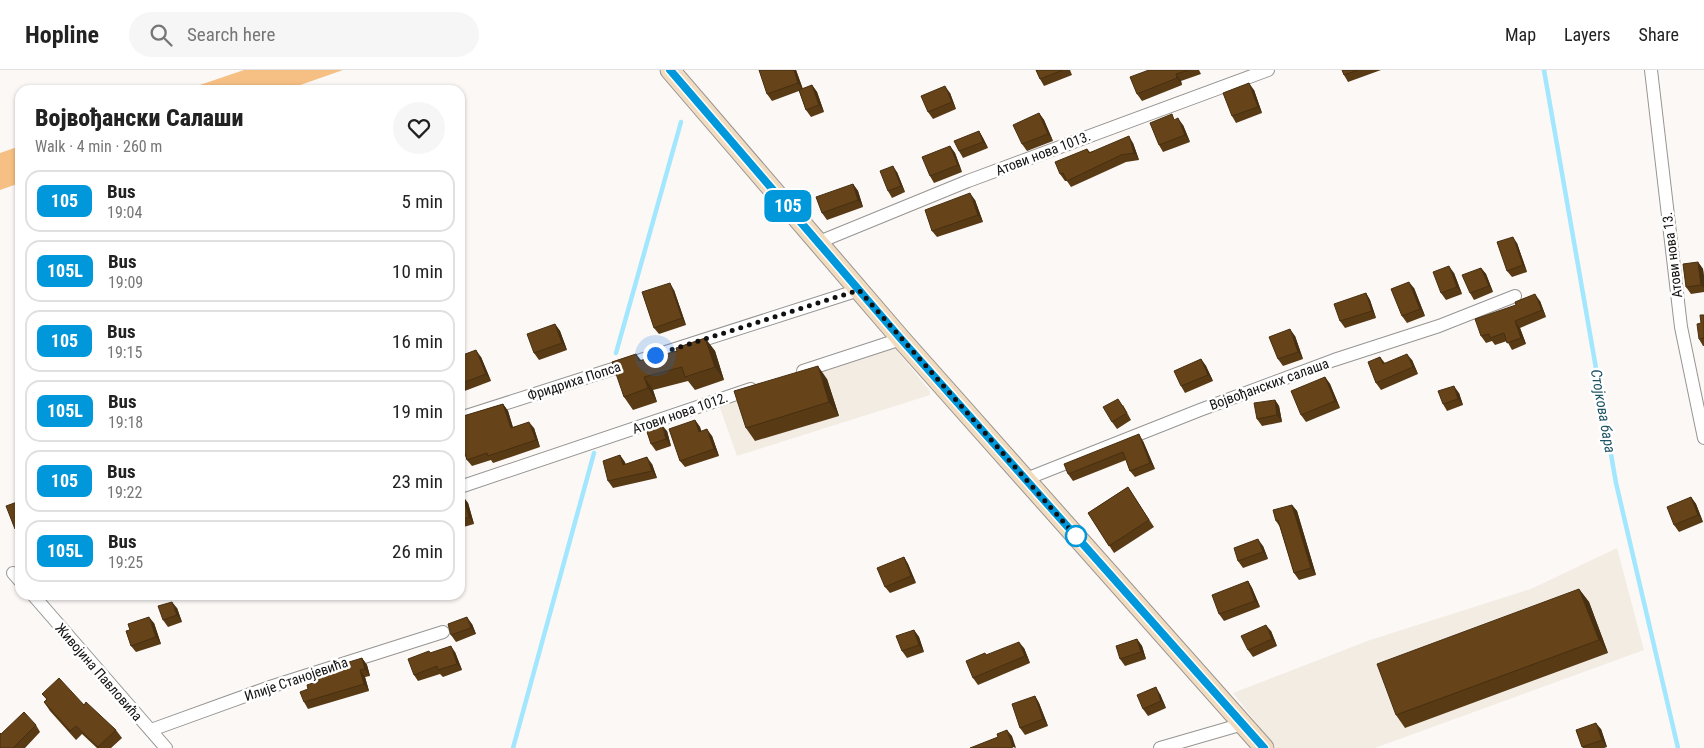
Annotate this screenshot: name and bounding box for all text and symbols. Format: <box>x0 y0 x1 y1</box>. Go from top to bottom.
search box <box>129 12 479 57</box>
text: Hopline <box>25 21 99 49</box>
icon: search <box>147 21 175 49</box>
text: Search here <box>187 23 275 46</box>
text: Map <box>1505 24 1536 45</box>
text: Layers <box>1564 24 1611 45</box>
text: Share <box>1639 24 1679 45</box>
button: heart <box>393 102 445 154</box>
text: Војвођански Салаши <box>35 104 243 132</box>
street label: Атови нова 1013. <box>993 128 1093 178</box>
text: Walk · 4 min · 260 m <box>35 137 162 156</box>
text: Bus <box>107 180 136 203</box>
text: 105 <box>51 190 78 211</box>
text: 5 min <box>401 190 443 213</box>
line badge: 105 <box>759 190 817 222</box>
text: 105 <box>774 195 802 216</box>
text: 19:04 <box>107 203 142 222</box>
street label: Атови нова 13. <box>1659 211 1685 299</box>
text: Bus <box>108 250 137 273</box>
text: 105L <box>47 260 83 281</box>
text: 10 min <box>392 260 443 283</box>
text: 19:09 <box>108 273 143 292</box>
text: Bus <box>107 320 136 343</box>
text: 105 <box>51 330 78 351</box>
text: 16 min <box>392 330 443 353</box>
text: 19:15 <box>107 343 142 362</box>
your location <box>643 343 668 368</box>
street label: Војвођанских салаша <box>1207 355 1331 413</box>
street label: Фридриха Попса <box>525 358 623 404</box>
water label: Стојкова бара <box>1587 368 1619 454</box>
street label: Атови нова 1012. <box>630 389 730 437</box>
text: Bus <box>108 390 137 413</box>
text: 105L <box>47 400 83 421</box>
text: 19 min <box>392 400 443 423</box>
text: 19:18 <box>108 413 143 432</box>
text: Bus <box>107 460 136 483</box>
text: 105 <box>51 470 78 491</box>
text: 23 min <box>392 470 443 493</box>
text: 19:22 <box>107 483 142 502</box>
unlabelled marker <box>1065 525 1087 547</box>
text: Bus <box>108 530 137 553</box>
text: 105L <box>47 540 83 561</box>
text: 26 min <box>392 540 443 563</box>
text: 19:25 <box>108 553 143 572</box>
street label: Живојина Павловића <box>52 620 146 724</box>
street label: Илије Станојевића <box>242 654 350 704</box>

